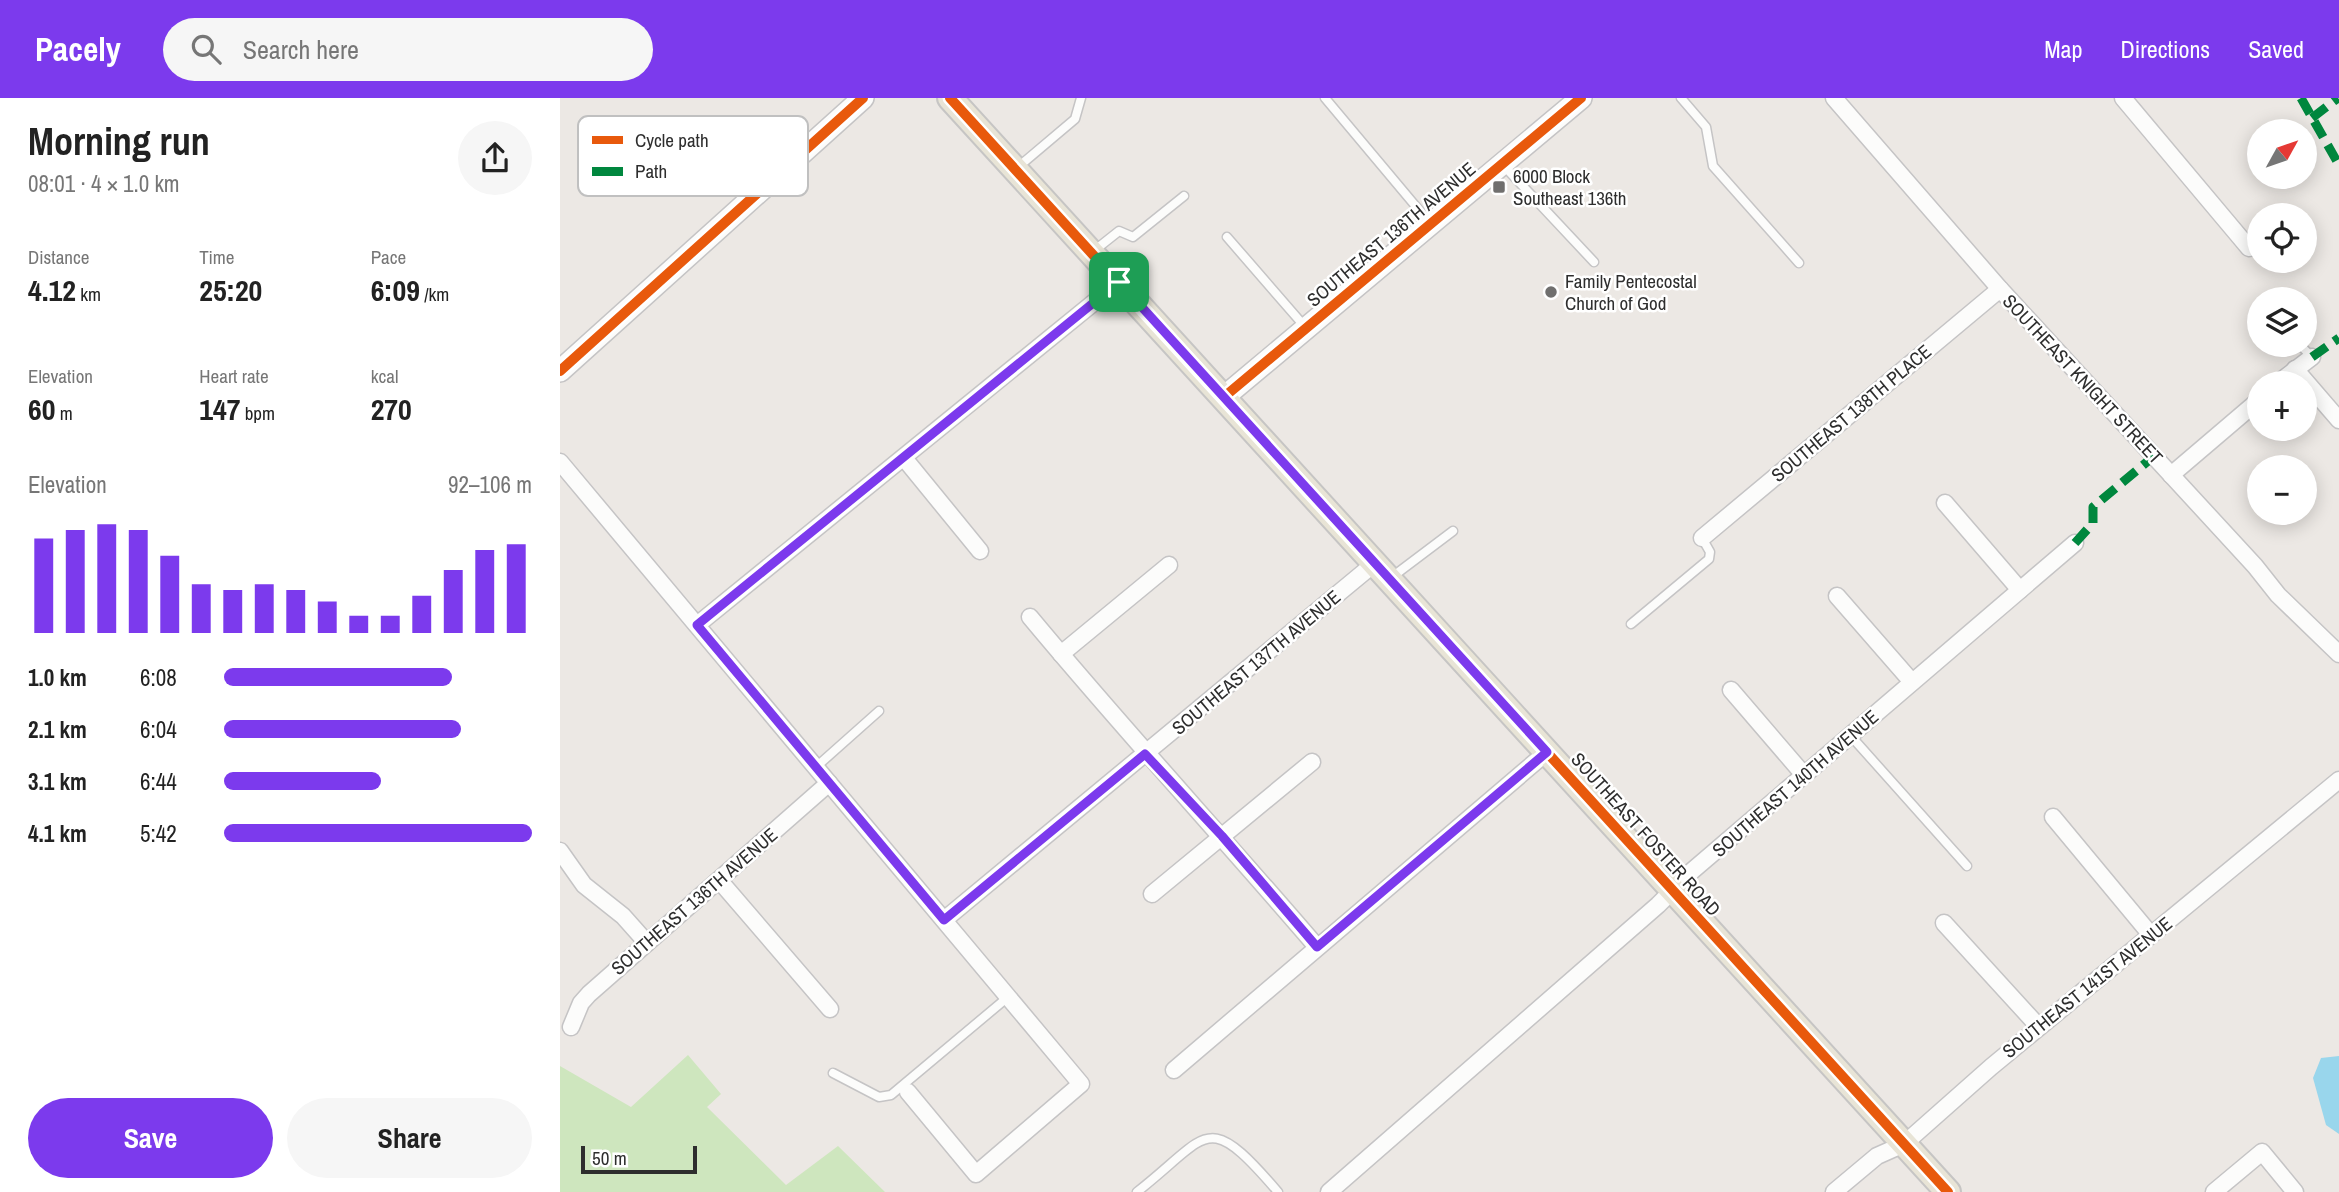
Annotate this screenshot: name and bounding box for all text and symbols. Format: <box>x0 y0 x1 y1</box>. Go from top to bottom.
search box <box>163 18 653 81</box>
text: Pacely <box>35 27 121 71</box>
icon: search <box>187 30 225 68</box>
text: Search here <box>243 32 359 67</box>
text: Map <box>2044 33 2082 65</box>
text: Directions <box>2120 33 2210 65</box>
text: Saved <box>2248 33 2304 65</box>
text: Morning run <box>28 116 210 167</box>
legend <box>578 116 808 196</box>
north arrow <box>2247 119 2317 189</box>
map controls <box>2247 119 2317 525</box>
button: share <box>458 121 532 195</box>
text: Cycle path <box>635 127 709 153</box>
street label: SOUTHEAST 136TH AVENUE <box>1301 156 1481 312</box>
text: Path <box>635 158 667 184</box>
place label: 6000 Block Southeast 136th <box>1513 163 1627 211</box>
text: 08:01 · 4 × 1.0 km <box>28 168 180 199</box>
marker: 6000 Block Southeast 136th <box>1491 179 1507 195</box>
button: locate <box>2247 203 2317 273</box>
text: Distance <box>28 244 89 270</box>
text: Time <box>199 244 234 270</box>
text: Pace <box>371 244 406 270</box>
pin <box>1089 252 1149 312</box>
icon: arrive <box>1100 263 1138 301</box>
place label: Family Pentecostal Church of God <box>1565 268 1697 316</box>
text: 4.12 <box>28 270 76 310</box>
text: 25:20 <box>199 270 262 310</box>
text: 6:09 <box>371 270 420 310</box>
text: km <box>76 281 101 307</box>
text: /km <box>420 281 449 307</box>
marker: Family Pentecostal Church of God <box>1543 284 1559 300</box>
button: layers <box>2247 287 2317 357</box>
street label: SOUTHEAST KNIGHT STREET <box>1997 288 2169 470</box>
street label: SOUTHEAST 138TH PLACE <box>1765 338 1937 488</box>
text: Elevation <box>28 363 93 389</box>
text: Heart rate <box>199 363 269 389</box>
text: kcal <box>371 363 398 389</box>
button: + <box>2247 371 2317 441</box>
text: 60 <box>28 389 55 429</box>
text: 147 <box>199 389 240 429</box>
text: 270 <box>371 389 412 429</box>
text: m <box>55 400 73 426</box>
text: bpm <box>240 400 275 426</box>
button: − <box>2247 455 2317 525</box>
text: Elevation <box>28 469 107 500</box>
text: 92–106 m <box>448 469 532 500</box>
street label: SOUTHEAST 137TH AVENUE <box>1166 584 1346 740</box>
text: 1.0 km <box>28 662 87 693</box>
text: 6:08 <box>140 662 177 693</box>
street label: SOUTHEAST 140TH AVENUE <box>1706 703 1884 863</box>
text: 2.1 km <box>28 714 87 745</box>
text: 6:04 <box>140 714 177 745</box>
street label: SOUTHEAST FOSTER ROAD <box>1565 747 1727 921</box>
text: 3.1 km <box>28 766 87 797</box>
text: 6:44 <box>140 766 177 797</box>
text: 4.1 km <box>28 818 87 849</box>
text: 5:42 <box>140 818 177 849</box>
street label: SOUTHEAST 136TH AVENUE <box>605 821 783 981</box>
street label: SOUTHEAST 141ST AVENUE <box>1997 910 2177 1064</box>
button: Save <box>28 1098 273 1178</box>
button: Share <box>287 1098 532 1178</box>
scale bar <box>581 1143 696 1175</box>
text: 50 m <box>592 1145 627 1171</box>

